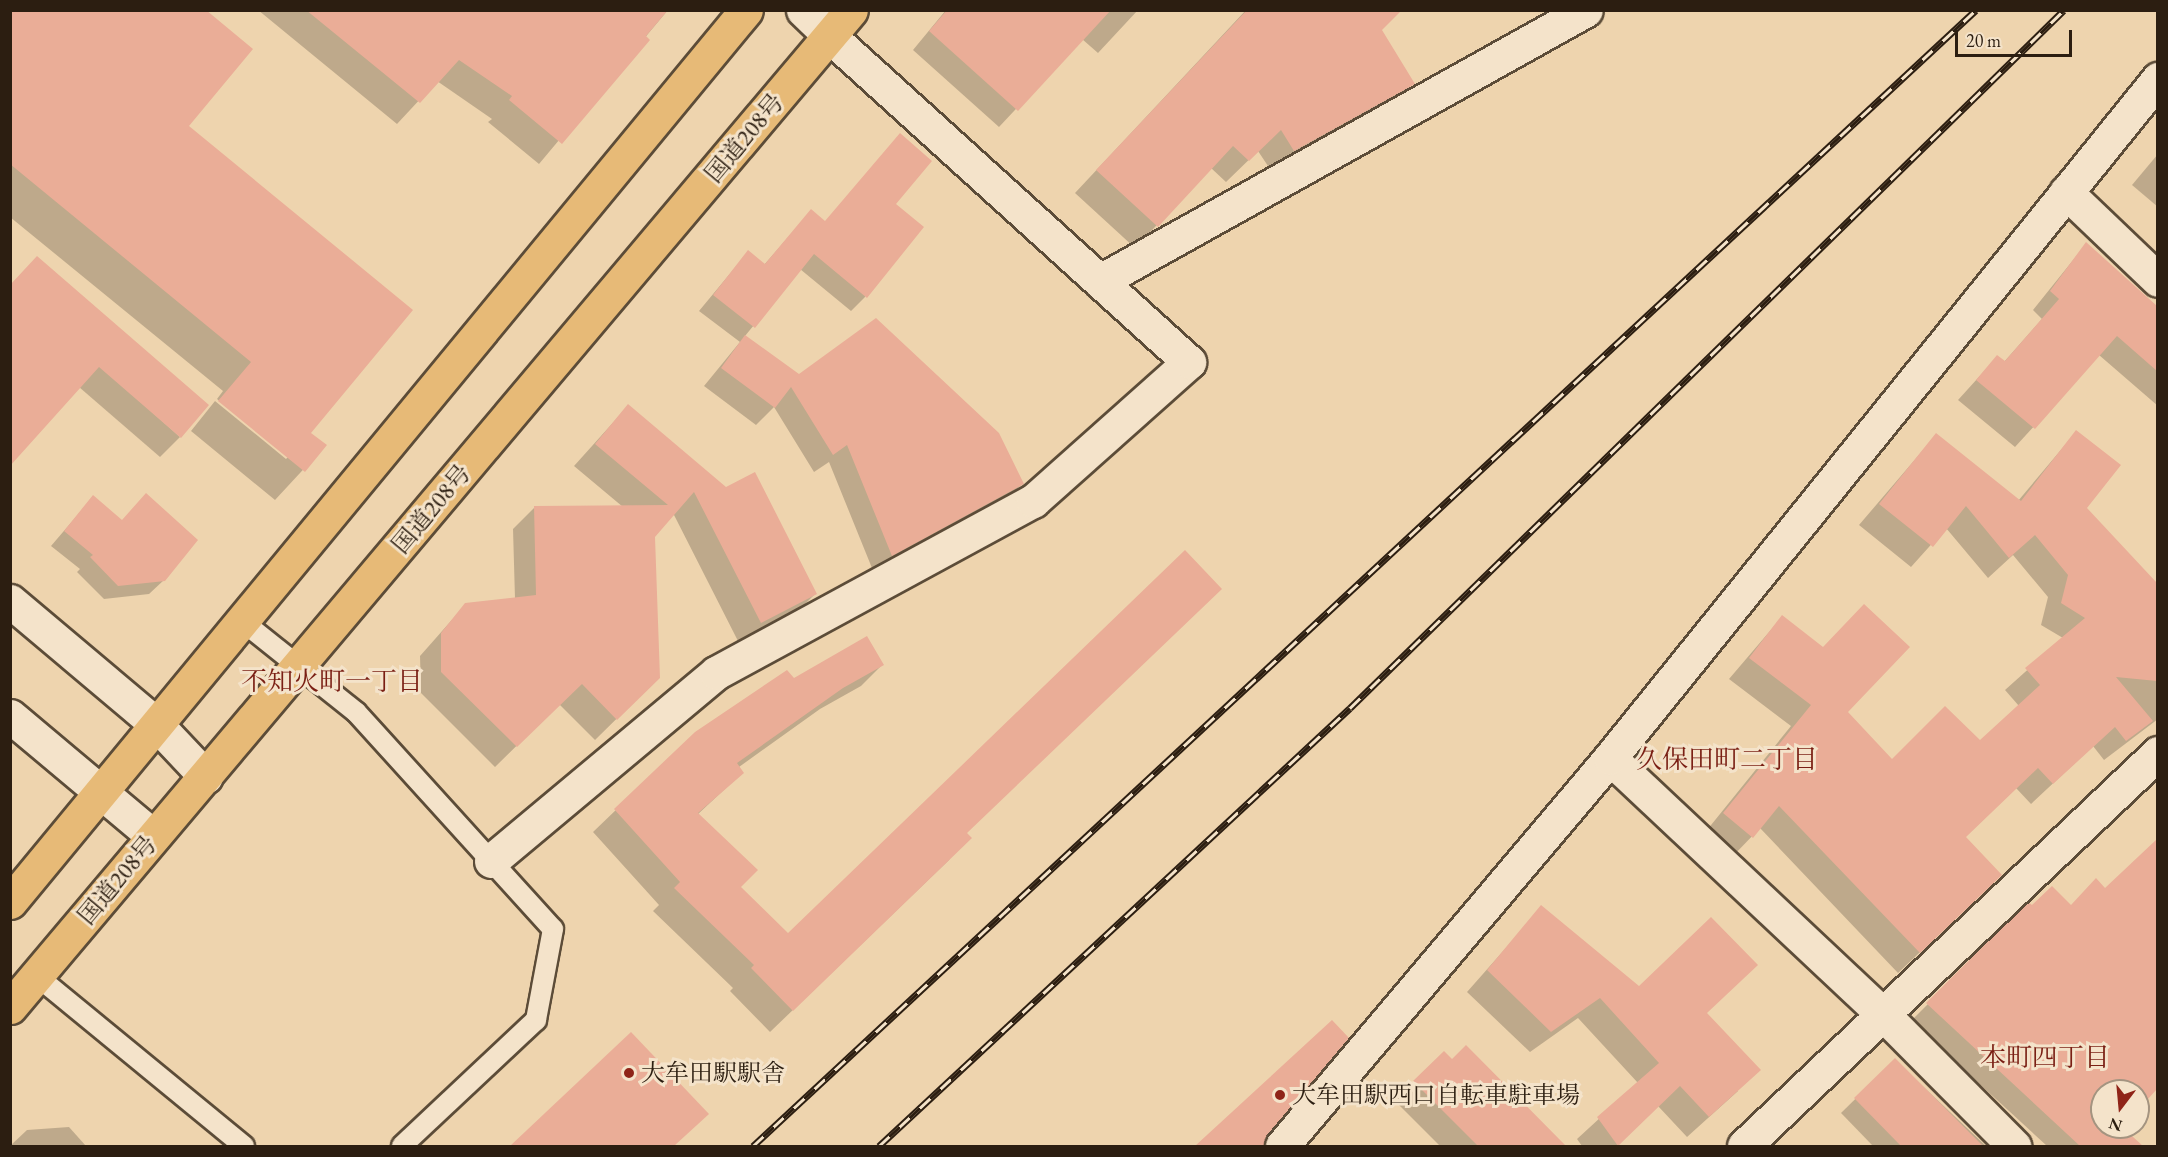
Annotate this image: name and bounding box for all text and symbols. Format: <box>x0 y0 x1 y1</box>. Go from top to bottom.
scale bar <box>1958 18 2075 56</box>
text: 20 m <box>1966 29 2001 52</box>
street label: 国道208号 <box>699 88 789 188</box>
street label: 国道208号 <box>386 459 476 559</box>
district label: 不知火町一丁目 <box>241 666 423 698</box>
district label: 久保田町二丁目 <box>1636 744 1818 776</box>
street label: 国道208号 <box>72 830 162 930</box>
district label: 本町四丁目 <box>1980 1042 2110 1074</box>
place label: 大牟田駅駅舎 <box>641 1059 785 1087</box>
marker: 大牟田駅駅舎 <box>622 1066 636 1080</box>
north arrow <box>2090 1079 2150 1139</box>
place label: 大牟田駅西口自転車駐車場 <box>1292 1081 1580 1109</box>
marker: 大牟田駅西口自転車駐車場 <box>1273 1088 1287 1102</box>
text: N <box>2106 1113 2125 1137</box>

